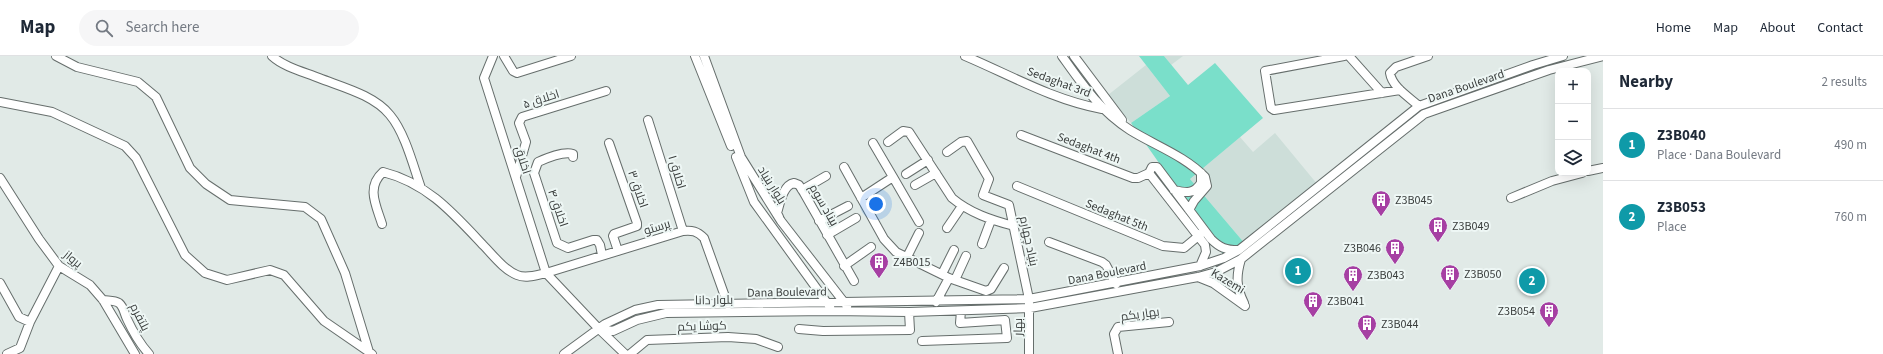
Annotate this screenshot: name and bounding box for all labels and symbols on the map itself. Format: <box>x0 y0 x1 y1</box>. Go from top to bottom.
street label: Sedaghat 3rd <box>1025 63 1093 102</box>
street label: Dana Boulevard <box>1426 65 1507 107</box>
street label: اخلاق ۵ <box>521 86 562 113</box>
street label: Sedaghat 4th <box>1055 129 1123 168</box>
street label: اخلاق <box>510 144 535 176</box>
street label: اخلاق ۱ <box>663 153 690 191</box>
street label: بلوار بنیاد <box>753 163 790 208</box>
street label: اخلاق ۳ <box>623 168 652 210</box>
street label: بیناد سوم <box>805 181 843 230</box>
street label: اخلاق ۴ <box>543 187 572 229</box>
building icon: Z3B045 <box>1370 189 1392 217</box>
place label: Z3B045 <box>1395 192 1432 209</box>
your location <box>866 194 886 214</box>
street label: Sedaghat 5th <box>1083 195 1151 236</box>
street label: بنیاد چهارم <box>1015 214 1042 268</box>
street label: پرستو <box>642 215 673 240</box>
building icon: Z3B049 <box>1427 215 1449 243</box>
place label: Z3B049 <box>1452 218 1489 235</box>
building icon: Z3B046 <box>1384 237 1406 265</box>
place label: Z3B046 <box>1344 240 1381 257</box>
street label: پرواز <box>59 246 86 273</box>
building icon: Z4B015 <box>868 251 890 279</box>
place label: Z4B015 <box>893 254 930 271</box>
pin: 1 <box>1285 256 1311 286</box>
street label: Dana Boulevard <box>1066 258 1148 289</box>
building icon: Z3B050 <box>1439 263 1461 291</box>
building icon: Z3B043 <box>1342 264 1364 292</box>
street label: Kazemi <box>1208 265 1248 298</box>
place label: Z3B050 <box>1464 266 1501 283</box>
pin: 2 <box>1519 266 1545 296</box>
place label: Z3B043 <box>1367 267 1404 284</box>
street label: Dana Boulevard <box>747 283 827 302</box>
building icon: Z3B041 <box>1302 290 1324 318</box>
street label: بلوار دانا <box>695 292 733 309</box>
place label: Z3B041 <box>1327 293 1364 310</box>
street label: پلتفرم <box>125 300 154 335</box>
building icon: Z3B054 <box>1538 300 1560 328</box>
street label: بهار یکم <box>1119 303 1161 326</box>
place label: Z3B054 <box>1498 303 1535 320</box>
building icon: Z3B044 <box>1356 313 1378 341</box>
place label: Z3B044 <box>1381 316 1418 333</box>
street label: کوشا یکم <box>677 317 727 336</box>
street label: بهار <box>1010 318 1027 337</box>

